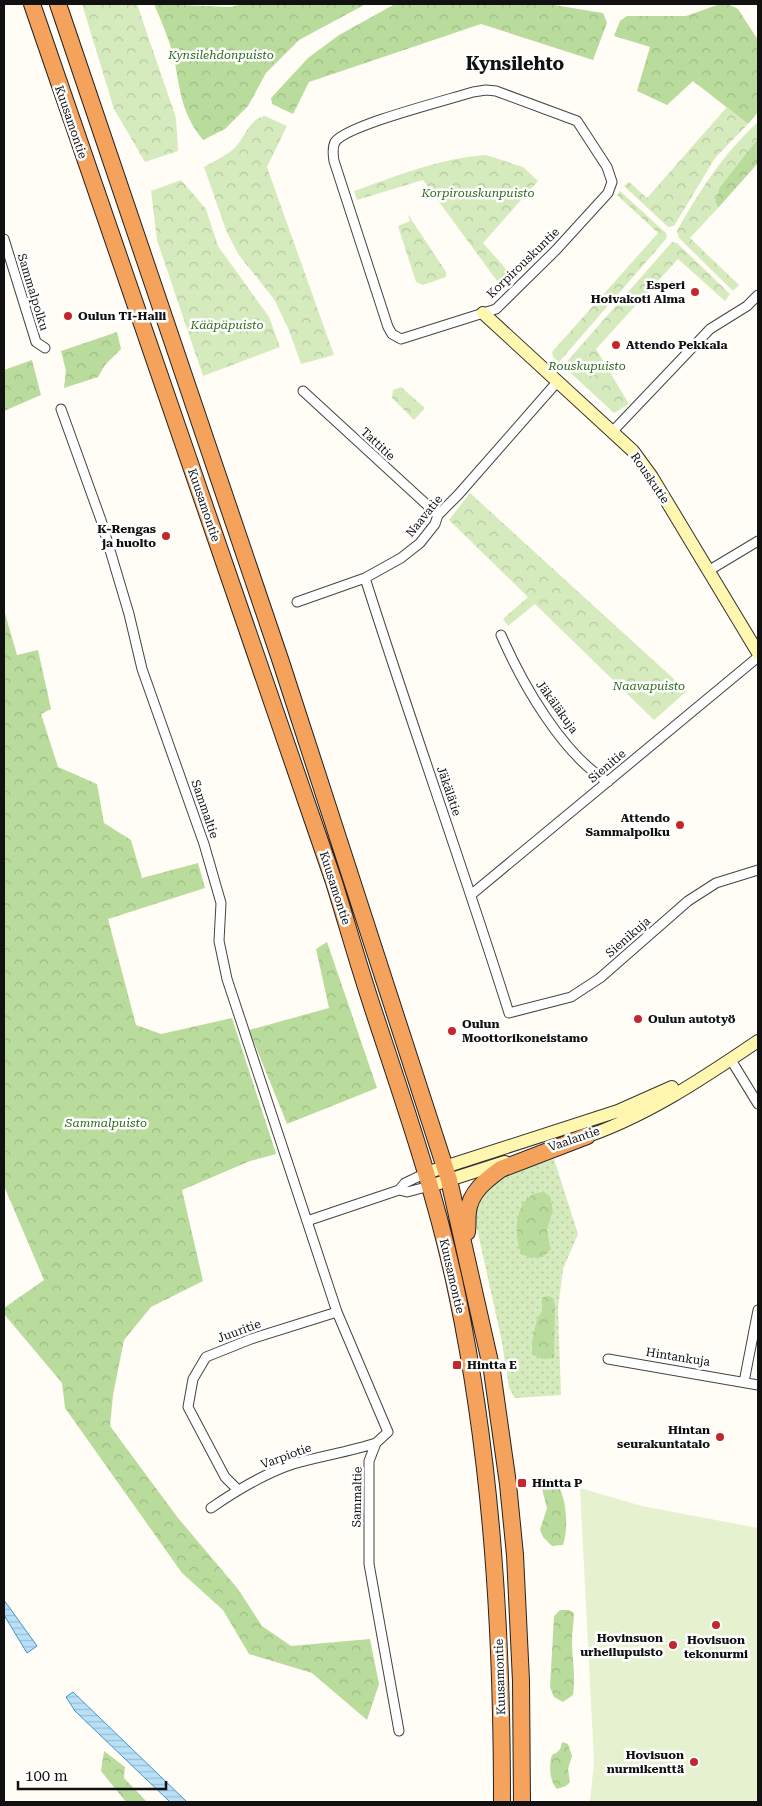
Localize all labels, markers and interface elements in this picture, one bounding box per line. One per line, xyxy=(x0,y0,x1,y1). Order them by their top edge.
park label: Kynsilehdonpuisto xyxy=(167,48,274,62)
district label: Kynsilehto xyxy=(466,53,565,74)
street label: Kuusamontie xyxy=(52,84,90,161)
park label: Korpirouskunpuisto xyxy=(421,186,534,200)
street label: Korpirouskuntie xyxy=(484,225,562,301)
street label: Sammalpolku xyxy=(15,252,52,333)
place label: Esperi Hoivakoti Alma xyxy=(591,278,685,306)
marker: Esperi Hoivakoti Alma xyxy=(689,286,701,298)
place label: Oulun TI-Halli xyxy=(78,309,166,323)
marker: Oulun TI-Halli xyxy=(62,310,74,322)
park label: Kääpäpuisto xyxy=(190,318,263,332)
place label: Attendo Pekkala xyxy=(626,338,727,352)
marker: Attendo Pekkala xyxy=(610,339,622,351)
park label: Rouskupuisto xyxy=(547,359,626,373)
street label: Tattitie xyxy=(358,425,398,464)
street label: Rouskutie xyxy=(628,450,672,507)
street label: Kuusamontie xyxy=(185,467,223,544)
street label: Naavatie xyxy=(403,492,445,540)
place label: K-Rengas ja huolto xyxy=(97,522,156,550)
marker: K-Rengas ja huolto xyxy=(160,530,172,542)
street label: Jäkäläkuja xyxy=(533,678,581,737)
park label: Naavapuisto xyxy=(612,679,685,693)
street label: Sienitie xyxy=(586,746,629,786)
street label: Jäkälätie xyxy=(434,764,464,818)
street label: Sammaltie xyxy=(188,778,222,841)
place label: Attendo Sammalpolku xyxy=(585,811,670,839)
marker: Attendo Sammalpolku xyxy=(674,819,686,831)
street label: Kuusamontie xyxy=(317,849,354,927)
street label: Sienikuja xyxy=(603,914,654,960)
place label: Oulun autotyö xyxy=(648,1012,736,1026)
marker: Oulun autotyö xyxy=(632,1013,644,1025)
place label: Oulun Moottorikoneistamo xyxy=(462,1017,588,1045)
marker: Oulun Moottorikoneistamo xyxy=(446,1025,458,1037)
park label: Sammalpuisto xyxy=(64,1116,147,1130)
street label: Vaalantie xyxy=(547,1124,602,1154)
street label: Kuusamontie xyxy=(437,1237,468,1315)
street label: Juuritie xyxy=(215,1317,263,1345)
street label: Hintankuja xyxy=(645,1345,712,1369)
place label: Hintta E xyxy=(467,1358,517,1372)
marker: Hintta E xyxy=(451,1359,463,1371)
place label: Hintan seurakuntatalo xyxy=(617,1423,710,1451)
marker: Hintan seurakuntatalo xyxy=(714,1431,726,1443)
street label: Varpiotie xyxy=(259,1440,314,1472)
street label: Sammaltie xyxy=(349,1466,365,1528)
place label: Hintta P xyxy=(532,1476,583,1490)
marker: Hintta P xyxy=(516,1477,528,1489)
marker: Hovisuon tekonurmi xyxy=(710,1619,722,1631)
place label: Hovinsuon urheilupuisto xyxy=(580,1631,663,1659)
place label: Hovisuon tekonurmi xyxy=(684,1633,748,1661)
street label: Kuusamontie xyxy=(492,1638,508,1715)
marker: Hovinsuon urheilupuisto xyxy=(667,1639,679,1651)
place label: Hovisuon nurmikenttä xyxy=(607,1748,684,1776)
marker: Hovisuon nurmikenttä xyxy=(688,1756,700,1768)
scale bar xyxy=(18,1758,165,1790)
text: 100 m xyxy=(25,1767,68,1785)

